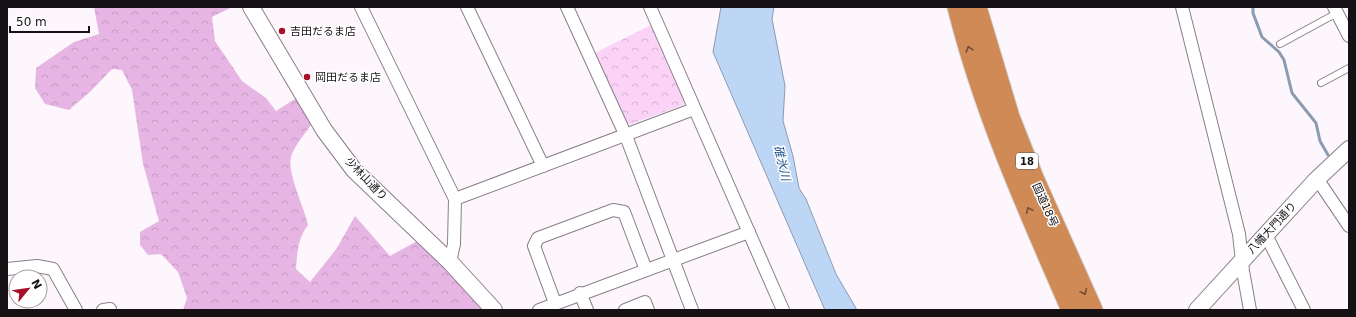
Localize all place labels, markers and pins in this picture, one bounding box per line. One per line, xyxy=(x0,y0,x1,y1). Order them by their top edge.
place label: 吉田だるま店 xyxy=(290,25,356,38)
marker: 吉田だるま店 xyxy=(277,26,287,36)
place label: 岡田だるま店 xyxy=(315,71,381,84)
marker: 岡田だるま店 xyxy=(302,72,312,82)

